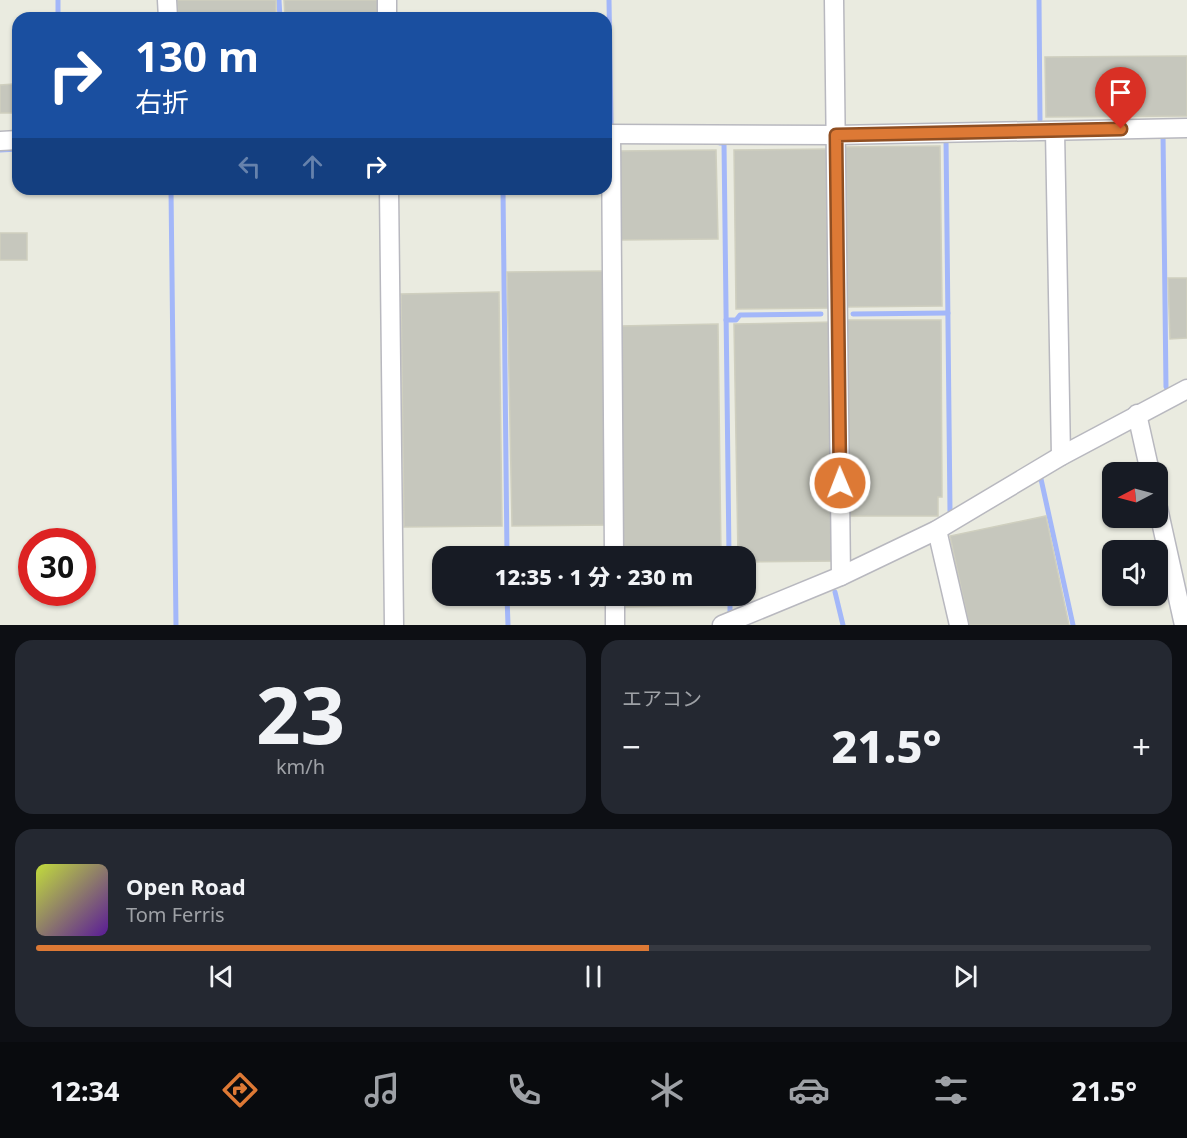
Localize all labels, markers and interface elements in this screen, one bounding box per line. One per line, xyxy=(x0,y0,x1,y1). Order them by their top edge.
text: 130 m xyxy=(135,27,259,84)
icon: right xyxy=(36,36,114,114)
pin xyxy=(1095,67,1146,129)
icon: arrive xyxy=(1104,76,1137,109)
text: 右折 xyxy=(135,83,189,120)
icon: left xyxy=(233,150,266,183)
icon: ahead xyxy=(296,150,329,183)
icon: right xyxy=(359,150,392,183)
position arrow xyxy=(808,451,872,515)
north arrow xyxy=(1102,462,1168,528)
map controls xyxy=(1102,462,1168,606)
speed limit sign: 30 xyxy=(18,528,96,606)
button: sound xyxy=(1102,540,1168,606)
text: 12:35 · 1 分 · 230 m xyxy=(495,561,693,591)
text: 23 xyxy=(256,661,345,767)
text: エアコン xyxy=(622,685,702,712)
text: 21.5° xyxy=(832,715,941,776)
text: − xyxy=(622,724,641,769)
text: + xyxy=(1132,724,1151,769)
text: km/h xyxy=(276,753,325,780)
text: Open Road xyxy=(126,871,246,901)
text: Tom Ferris xyxy=(126,901,225,928)
icon: previous xyxy=(205,960,238,993)
icon: pause xyxy=(577,960,610,993)
icon: next xyxy=(949,960,982,993)
icon: directions xyxy=(219,1069,261,1111)
icon: music xyxy=(361,1069,403,1111)
icon: phone xyxy=(503,1069,545,1111)
icon: climate xyxy=(646,1069,688,1111)
icon: car xyxy=(788,1069,830,1111)
icon: filters xyxy=(930,1069,972,1111)
text: 12:34 xyxy=(50,1072,119,1109)
text: 21.5° xyxy=(1072,1072,1137,1109)

